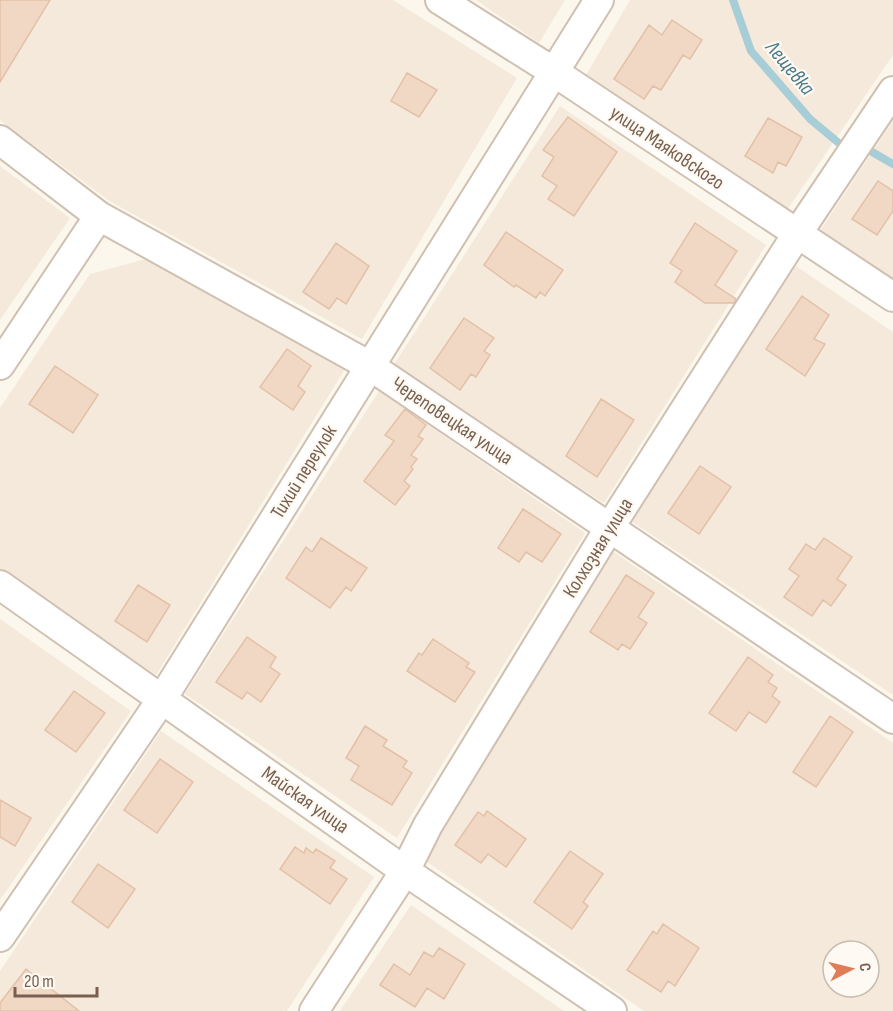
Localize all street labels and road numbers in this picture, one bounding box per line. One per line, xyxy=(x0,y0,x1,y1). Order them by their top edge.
street label: улица Маяковского xyxy=(605,101,729,195)
street label: Череповецкая улица xyxy=(387,372,517,470)
street label: Тихий переулок xyxy=(266,420,342,523)
street label: Колхозная улица xyxy=(558,494,638,602)
street label: Майская улица xyxy=(257,761,353,839)

